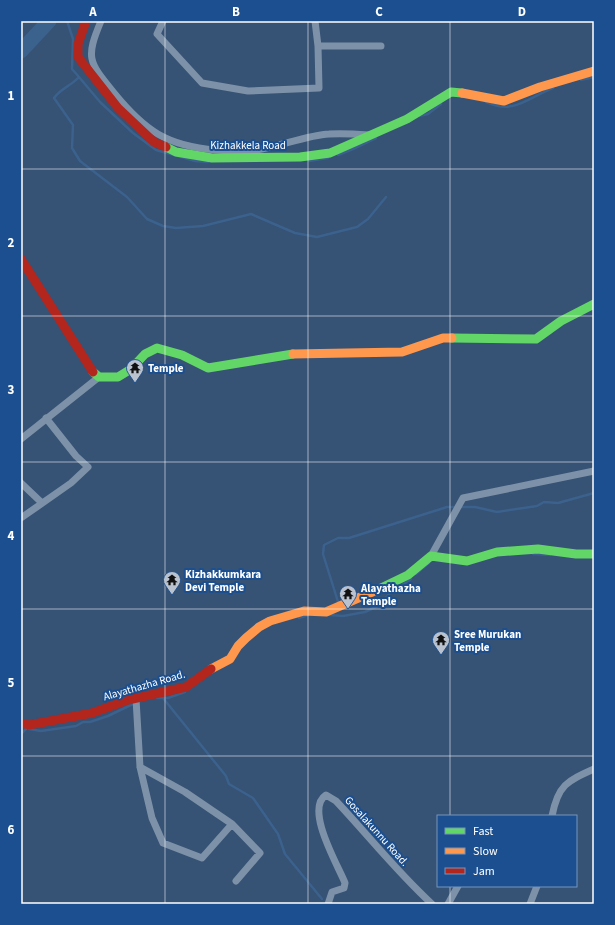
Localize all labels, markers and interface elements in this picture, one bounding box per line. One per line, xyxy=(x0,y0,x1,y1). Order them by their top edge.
text: A xyxy=(88,3,97,21)
text: B xyxy=(232,3,240,21)
text: C xyxy=(375,3,383,21)
text: D xyxy=(518,3,526,21)
text: 1 xyxy=(8,87,15,105)
street label: Kizhakkela Road xyxy=(210,138,286,153)
text: 2 xyxy=(8,234,15,252)
temple icon: Temple xyxy=(125,358,145,383)
place label: Temple xyxy=(148,361,184,376)
text: 3 xyxy=(8,381,15,399)
text: 4 xyxy=(8,527,15,545)
place label: Kizhakkumkara Devi Temple xyxy=(185,567,261,595)
temple icon: Kizhakkumkara Devi Temple xyxy=(162,570,182,595)
place label: Alayathazha Temple xyxy=(360,581,421,609)
temple icon: Alayathazha Temple xyxy=(338,584,358,609)
place label: Sree Murukan Temple xyxy=(454,627,521,655)
temple icon: Sree Murukan Temple xyxy=(431,630,451,655)
street label: Alayathazha Road. xyxy=(101,667,187,704)
text: 5 xyxy=(8,674,15,692)
street label: Gosalakunnu Road. xyxy=(341,793,412,870)
legend xyxy=(437,815,577,887)
text: 6 xyxy=(8,821,15,839)
text: Fast xyxy=(473,823,493,840)
text: Slow xyxy=(473,843,498,860)
text: Jam xyxy=(473,863,495,880)

